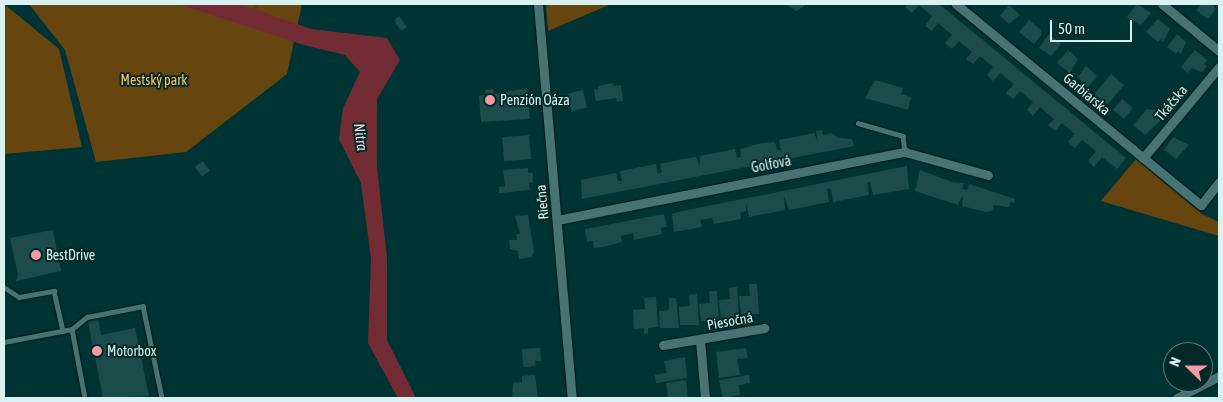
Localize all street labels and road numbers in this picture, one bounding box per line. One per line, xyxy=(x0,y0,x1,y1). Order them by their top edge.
street label: Garbiarska xyxy=(1060,70,1114,118)
street label: Tkáčska xyxy=(1151,82,1191,124)
street label: Golfová xyxy=(750,152,792,176)
street label: Riečna xyxy=(532,184,552,220)
street label: Piesočná xyxy=(706,309,754,333)

